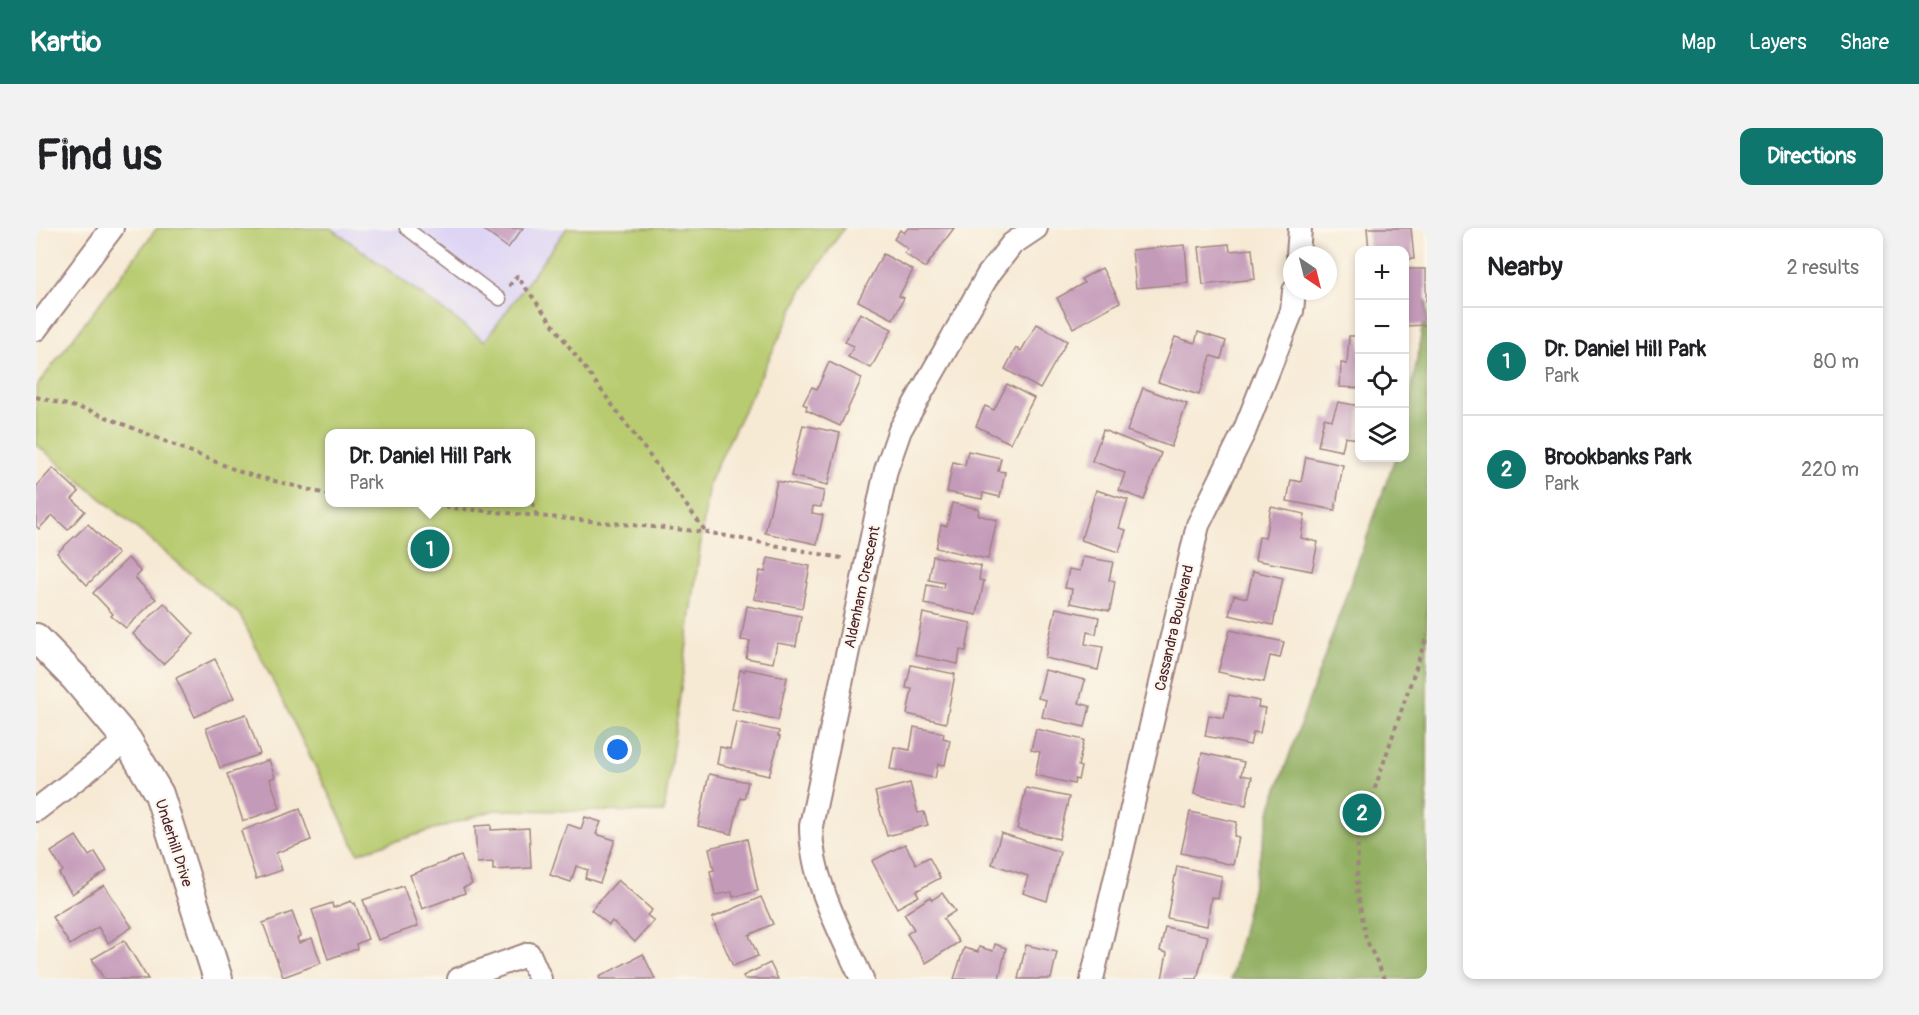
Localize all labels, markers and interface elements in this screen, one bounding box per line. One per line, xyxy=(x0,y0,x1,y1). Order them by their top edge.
text: Kartio xyxy=(30,25,101,60)
text: Map xyxy=(1681,29,1716,56)
text: Layers xyxy=(1749,29,1807,56)
text: Share xyxy=(1840,29,1889,56)
button: Directions xyxy=(1740,128,1883,185)
text: Find us xyxy=(36,130,162,182)
north arrow xyxy=(1283,246,1337,300)
map controls xyxy=(1355,246,1409,462)
button: + xyxy=(1355,246,1409,300)
text: Nearby xyxy=(1487,251,1563,283)
text: 2 results xyxy=(1787,255,1859,280)
button: − xyxy=(1355,300,1409,354)
text: Dr. Daniel Hill Park xyxy=(1544,335,1706,363)
text: 1 xyxy=(1503,349,1510,374)
text: 80 m xyxy=(1813,349,1859,374)
button: locate xyxy=(1355,354,1409,408)
text: Park xyxy=(1544,363,1579,388)
button: layers xyxy=(1355,408,1409,462)
popup xyxy=(325,429,535,507)
text: Dr. Daniel Hill Park xyxy=(349,442,511,470)
text: Brookbanks Park xyxy=(1544,443,1692,471)
text: 2 xyxy=(1501,457,1512,482)
text: 220 m xyxy=(1801,457,1859,482)
text: Park xyxy=(349,470,384,495)
text: Park xyxy=(1544,471,1579,496)
street label: Aldenham Crescent xyxy=(840,523,885,650)
pin: 1 xyxy=(410,526,450,572)
street label: Cassandra Boulevard xyxy=(1151,563,1198,693)
your location xyxy=(603,735,632,764)
pin: 2 xyxy=(1342,790,1382,836)
street label: Underhill Drive xyxy=(150,797,197,890)

